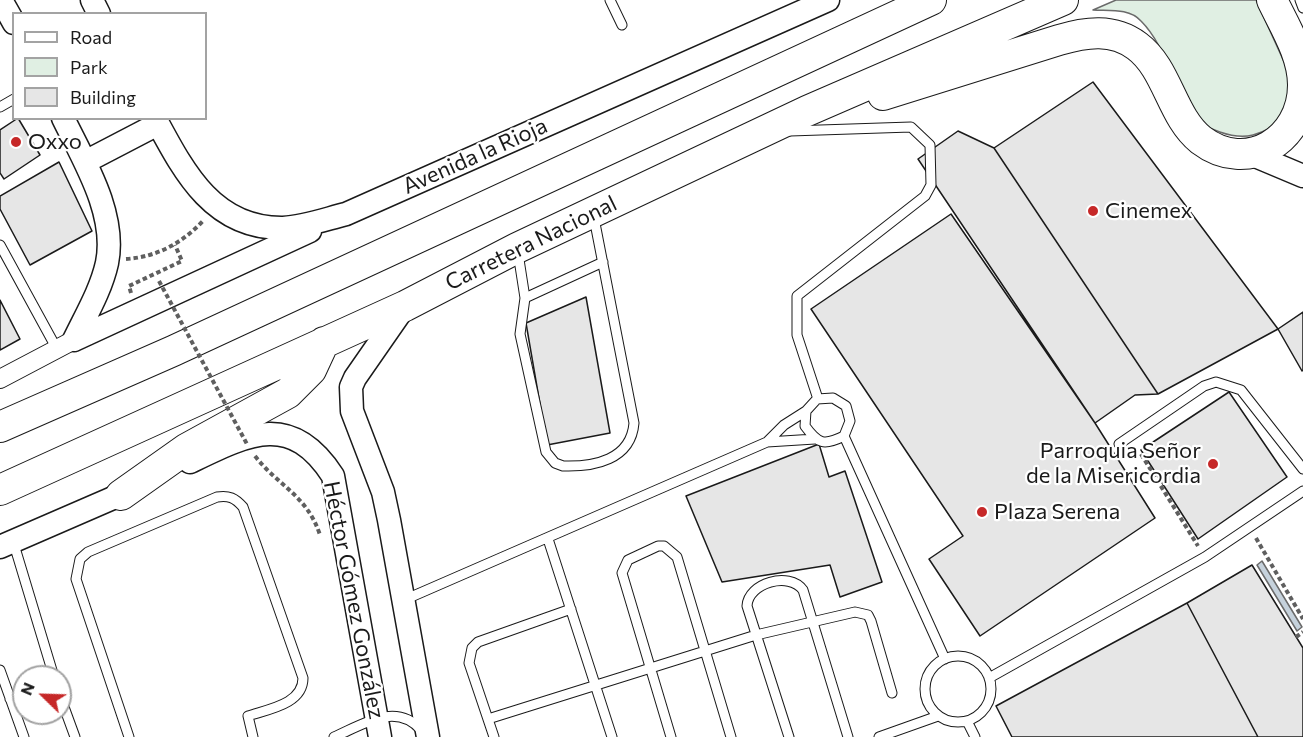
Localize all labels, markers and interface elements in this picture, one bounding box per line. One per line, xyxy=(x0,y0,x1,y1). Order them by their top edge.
legend xyxy=(12,12,207,120)
text: Road xyxy=(70,26,112,48)
text: Park xyxy=(70,56,108,78)
text: Building xyxy=(70,86,136,108)
street label: Avenida la Rioja xyxy=(399,112,551,200)
place label: Oxxo xyxy=(28,129,82,155)
marker: Oxxo xyxy=(9,135,23,149)
street label: Carretera Nacional xyxy=(441,190,621,296)
place label: Cinemex xyxy=(1105,198,1192,224)
marker: Cinemex xyxy=(1086,204,1100,218)
place label: Parroquia Señor de la Misericordia xyxy=(1026,438,1201,490)
marker: Parroquia Señor de la Misericordia xyxy=(1206,457,1220,471)
street label: Héctor Gómez González xyxy=(318,479,390,721)
place label: Plaza Serena xyxy=(994,499,1120,525)
marker: Plaza Serena xyxy=(975,505,989,519)
north arrow xyxy=(12,665,72,725)
text: N xyxy=(16,679,38,698)

